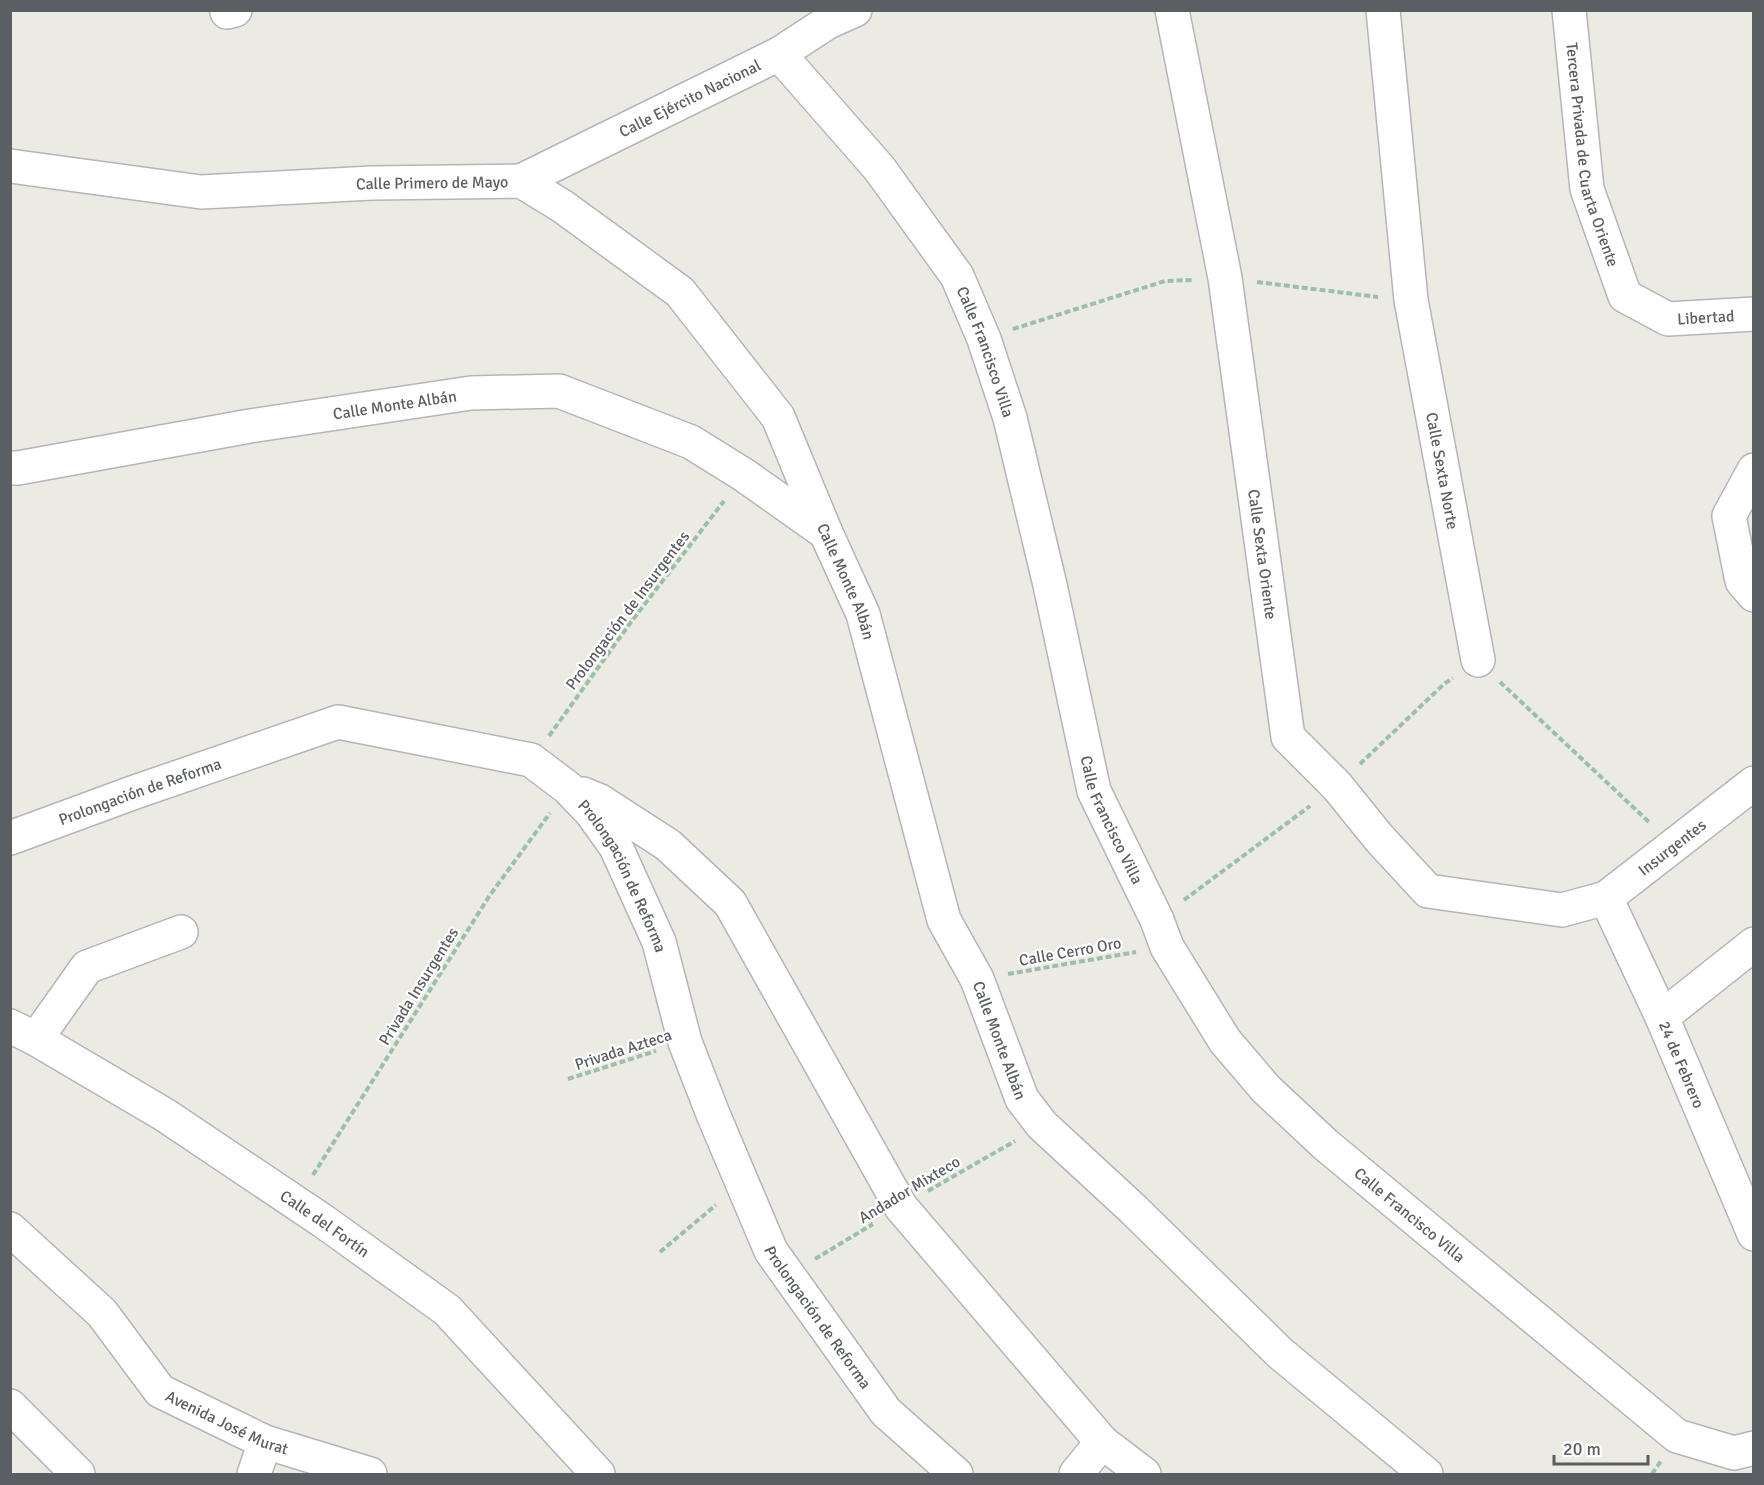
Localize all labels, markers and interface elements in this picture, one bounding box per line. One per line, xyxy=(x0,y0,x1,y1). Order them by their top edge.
street label: Tercera Privada de Cuarta Oriente xyxy=(1561,41,1623,270)
street label: Calle Ejército Nacional xyxy=(616,55,765,142)
street label: Calle Primero de Mayo xyxy=(355,172,508,195)
street label: Calle Francisco Villa xyxy=(952,283,1018,420)
street label: Libertad xyxy=(1677,306,1735,329)
street label: Calle Monte Albán xyxy=(332,386,458,425)
street label: Calle Sexta Norte xyxy=(1421,411,1462,531)
street label: Calle Sexta Oriente xyxy=(1243,488,1281,621)
street label: Calle Monte Albán xyxy=(812,520,878,642)
street label: Prolongación de Insurgentes xyxy=(561,527,694,694)
street label: Prolongación de Reforma xyxy=(56,754,224,830)
street label: Calle Francisco Villa xyxy=(1076,754,1147,888)
street label: Prolongación de Reforma xyxy=(573,796,670,955)
street label: Insurgentes xyxy=(1634,815,1710,880)
street label: Privada Insurgentes xyxy=(375,924,463,1049)
street label: Calle Cerro Oro xyxy=(1017,933,1123,971)
street label: Calle Monte Albán xyxy=(968,979,1030,1103)
street label: 24 de Febrero xyxy=(1654,1018,1708,1111)
street label: Privada Azteca xyxy=(572,1025,674,1075)
street label: Andador Mixteco xyxy=(855,1152,964,1228)
street label: Calle Francisco Villa xyxy=(1350,1164,1469,1267)
street label: Calle del Fortín xyxy=(276,1186,373,1262)
street label: Prolongación de Reforma xyxy=(759,1243,875,1393)
street label: Avenida José Murat xyxy=(162,1386,291,1460)
scale bar xyxy=(1554,1428,1648,1466)
text: 20 m xyxy=(1563,1438,1601,1460)

